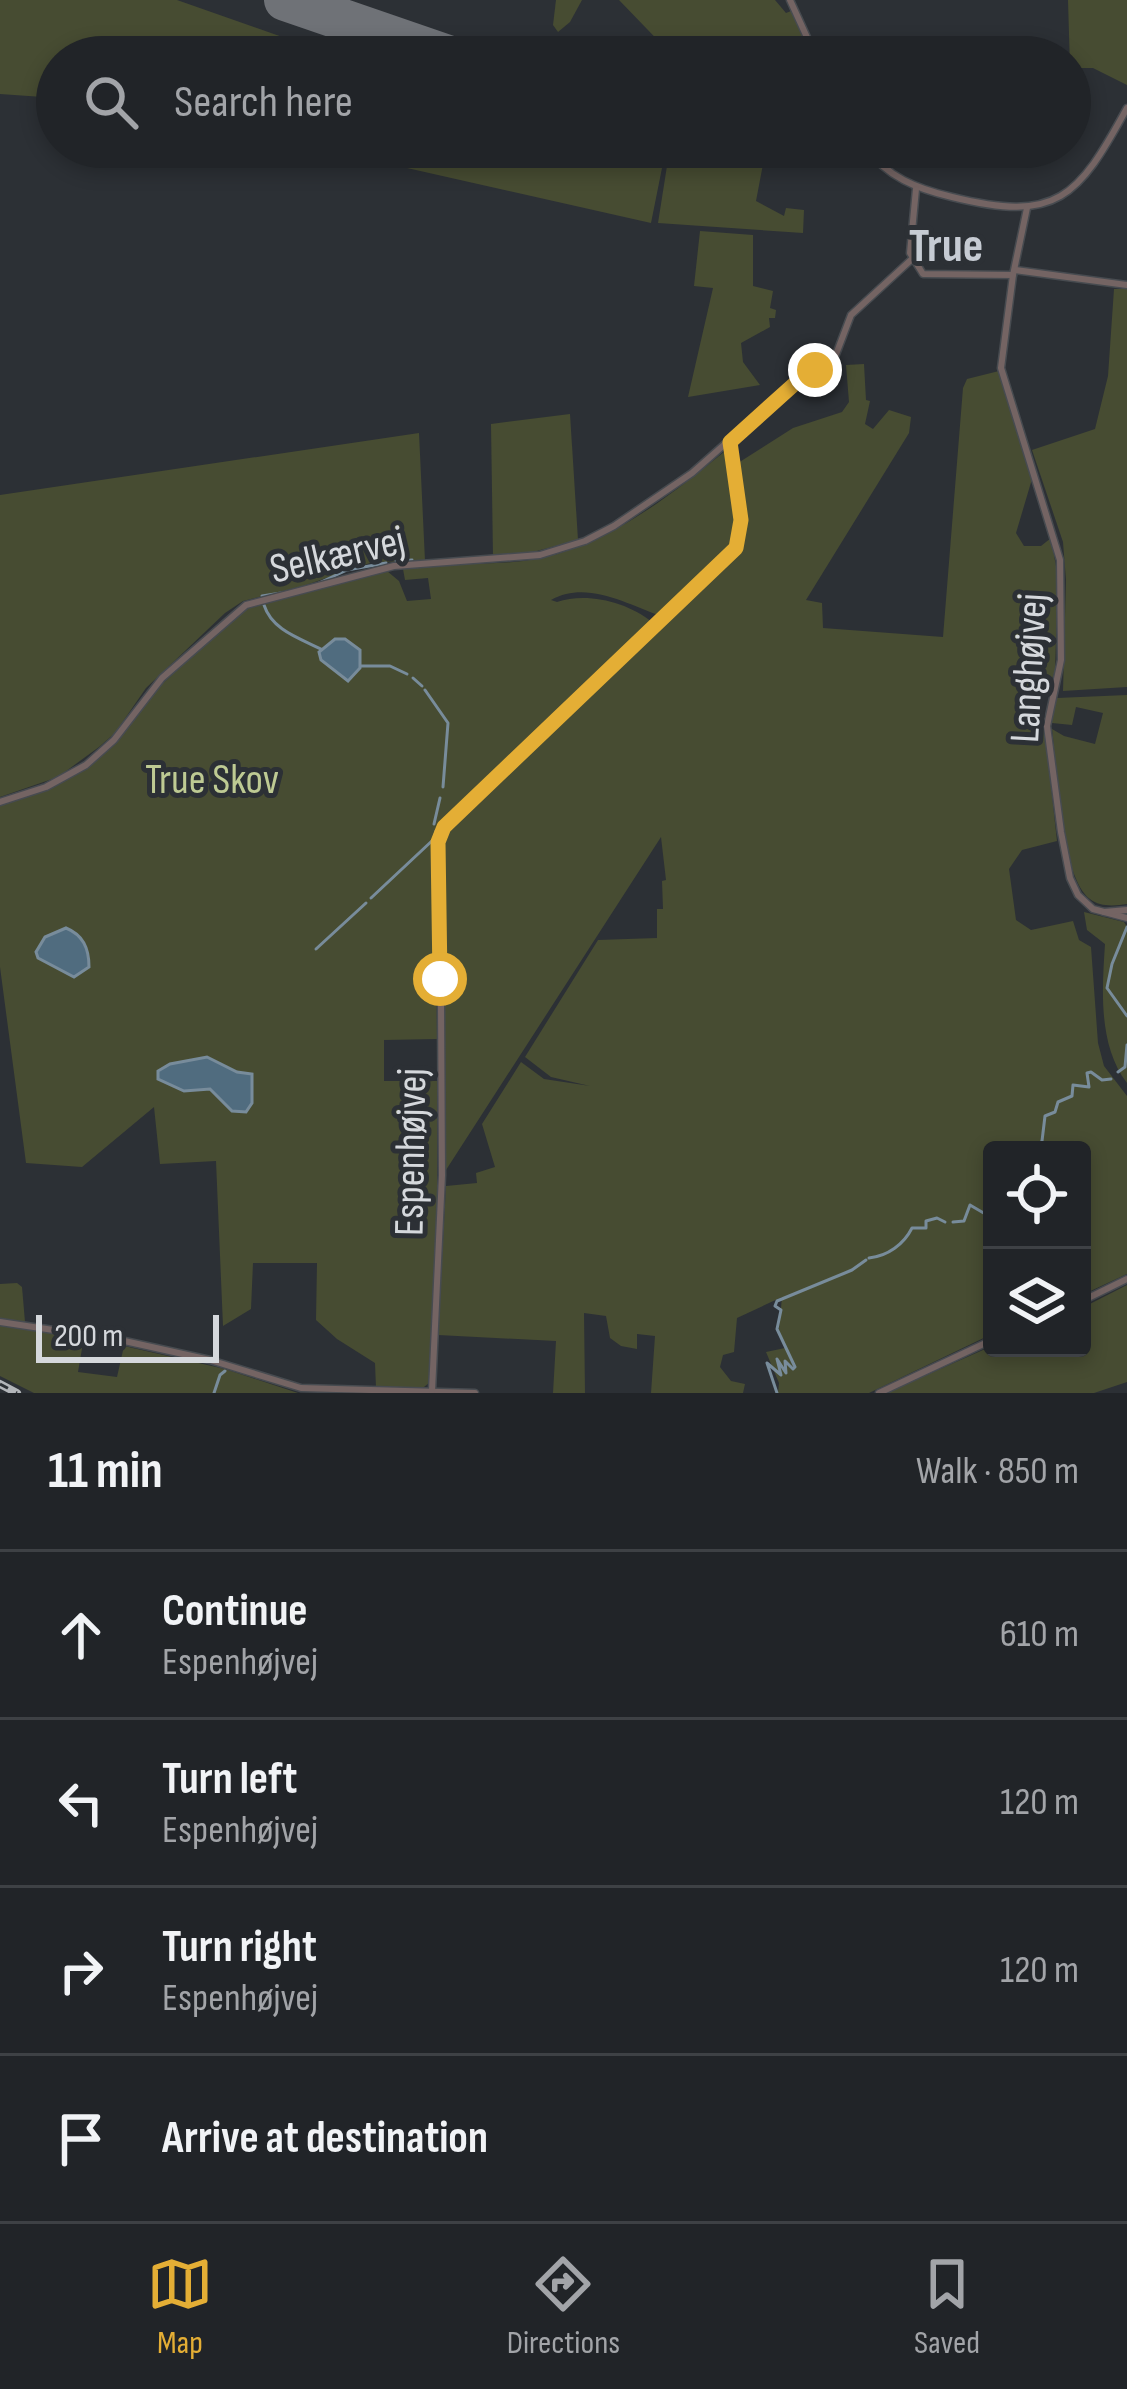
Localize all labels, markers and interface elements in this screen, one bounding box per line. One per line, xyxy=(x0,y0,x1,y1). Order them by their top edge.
search box xyxy=(36,36,1091,168)
icon: search xyxy=(78,69,144,135)
text: Search here xyxy=(174,75,353,130)
district label: True xyxy=(909,218,983,275)
route end xyxy=(788,343,842,397)
street label: Selkærvej xyxy=(265,515,410,596)
street label: Langhøjvej xyxy=(1000,592,1059,744)
park label: True Skov xyxy=(145,755,279,806)
route start xyxy=(413,952,467,1006)
street label: Espenhøjvej xyxy=(385,1068,438,1236)
map controls xyxy=(983,1141,1091,1357)
button: locate xyxy=(983,1141,1091,1249)
button: layers xyxy=(983,1249,1091,1357)
scale bar xyxy=(36,1309,219,1362)
text: 200 m xyxy=(54,1316,123,1356)
text: 11 min xyxy=(48,1441,163,1502)
text: Walk · 850 m xyxy=(916,1448,1079,1495)
text: Continue xyxy=(162,1584,308,1639)
icon: ahead xyxy=(48,1602,114,1668)
text: 610 m xyxy=(1000,1611,1079,1658)
text: Espenhøjvej xyxy=(162,1639,318,1686)
text: Turn left xyxy=(162,1752,297,1807)
icon: left xyxy=(48,1770,114,1836)
text: 120 m xyxy=(1000,1779,1079,1826)
text: Espenhøjvej xyxy=(162,1807,318,1854)
text: Turn right xyxy=(162,1920,317,1975)
icon: right xyxy=(48,1938,114,2004)
text: 120 m xyxy=(1000,1947,1079,1994)
text: Espenhøjvej xyxy=(162,1975,318,2022)
icon: arrive xyxy=(48,2106,114,2172)
text: Arrive at destination xyxy=(162,2111,488,2166)
tab: Map xyxy=(147,2251,213,2363)
tab: Directions xyxy=(507,2251,620,2363)
tab: Saved xyxy=(914,2251,980,2363)

